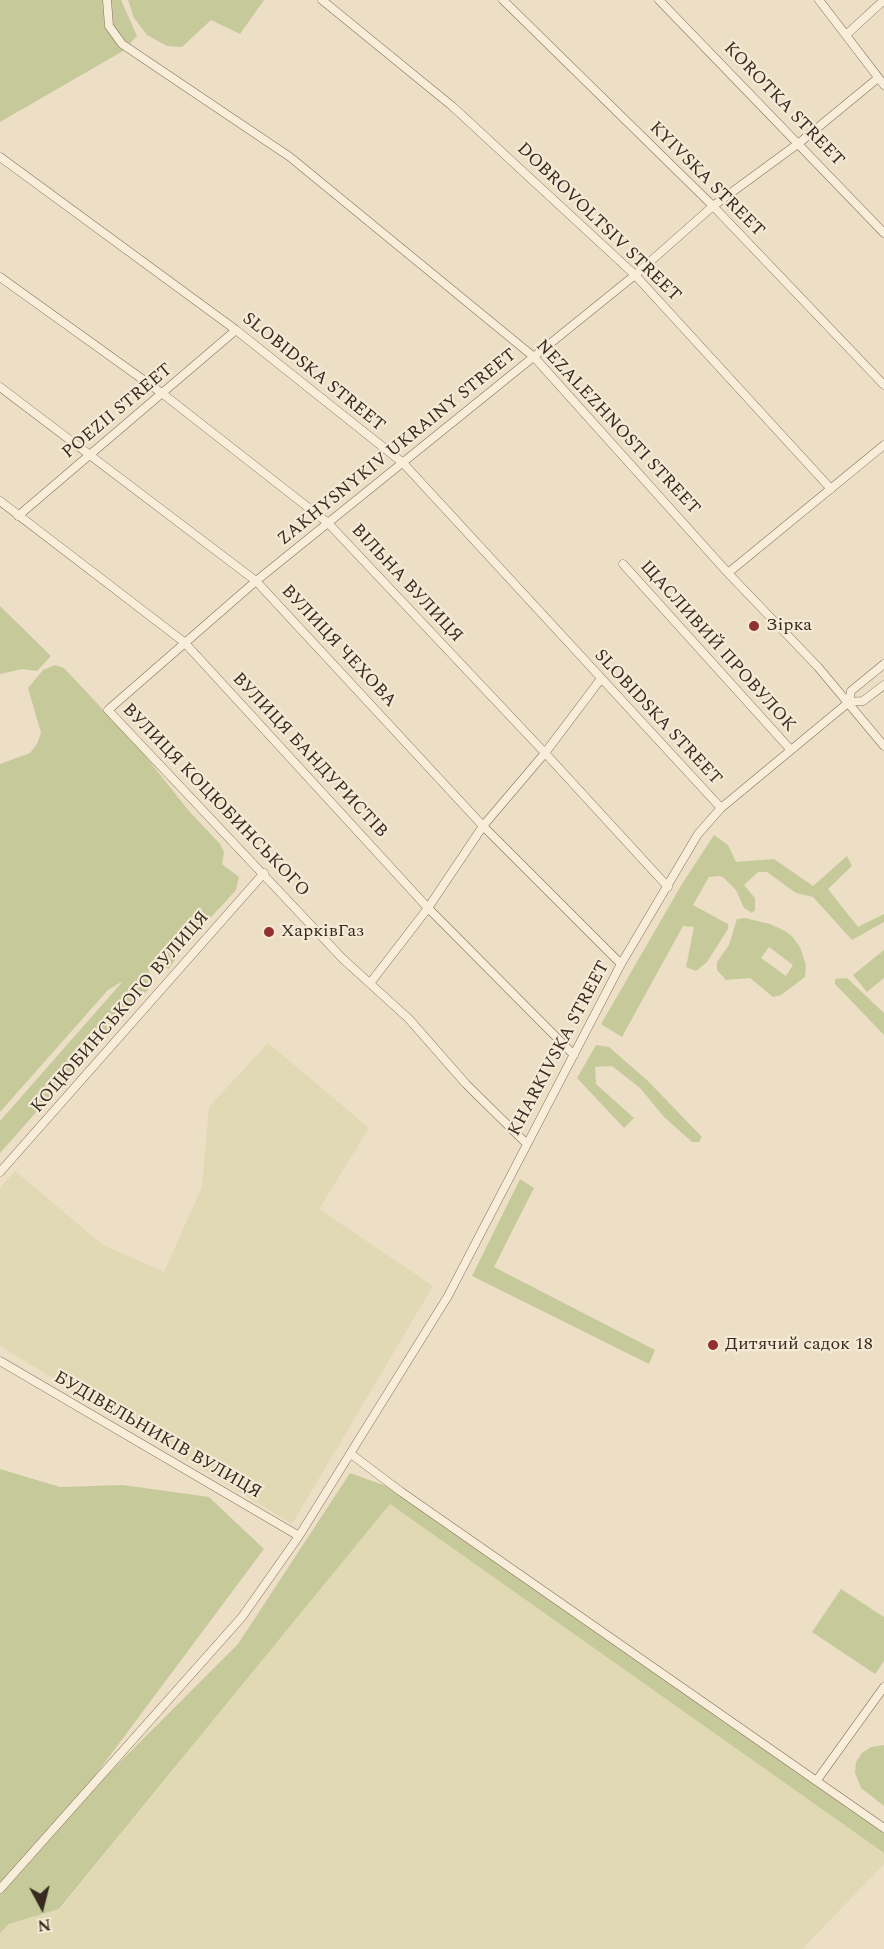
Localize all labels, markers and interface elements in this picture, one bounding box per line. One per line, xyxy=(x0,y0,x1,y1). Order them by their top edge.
street label: KOROTKA STREET xyxy=(718,38,848,172)
street label: KYIVSKA STREET xyxy=(644,118,768,242)
street label: DOBROVOLTSIV STREET xyxy=(511,139,685,307)
street label: SLOBIDSKA STREET xyxy=(237,309,389,437)
street label: NEZALEZHNOSTI STREET xyxy=(530,336,704,520)
street label: ZAKHYSNYKIV UKRAINY STREET xyxy=(274,345,522,551)
street label: POEZII STREET xyxy=(59,360,177,464)
street label: ВІЛЬНА ВУЛИЦЯ xyxy=(346,520,466,648)
street label: ЩАСЛИВИЙ ПРОВУЛОК xyxy=(634,557,800,737)
street label: ВУЛИЦЯ ЧЕХОВА xyxy=(276,581,400,713)
place label: Зірка xyxy=(766,615,812,637)
marker: Зірка xyxy=(747,619,761,633)
street label: SLOBIDSKA STREET xyxy=(589,646,725,790)
street label: ВУЛИЦЯ БАНДУРИСТІВ xyxy=(227,669,391,843)
street label: ВУЛИЦЯ КОЦЮБИНСЬКОГО xyxy=(117,700,313,902)
street label: КОЦЮБИНСЬКОГО ВУЛИЦЯ xyxy=(27,908,215,1118)
place label: ХарківГаз xyxy=(281,921,364,943)
marker: ХарківГаз xyxy=(262,925,276,939)
street label: KHARKIVSKA STREET xyxy=(505,958,615,1140)
place label: Дитячий садок 18 xyxy=(725,1334,873,1356)
marker: Дитячий садок 18 xyxy=(706,1338,720,1352)
street label: БУДІВЕЛЬНИКІВ ВУЛИЦЯ xyxy=(49,1368,265,1504)
north arrow xyxy=(12,1877,72,1937)
text: N xyxy=(36,1912,52,1938)

